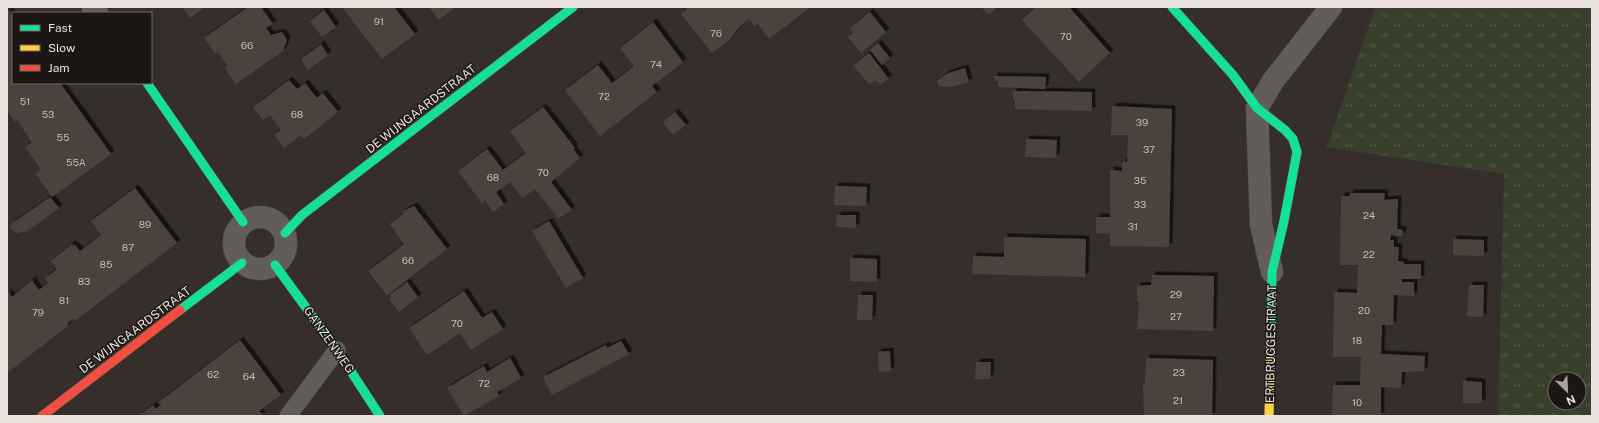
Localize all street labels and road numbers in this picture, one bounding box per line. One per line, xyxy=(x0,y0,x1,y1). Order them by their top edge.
street label: DE WIJNGAARDSTRAAT xyxy=(363,62,479,156)
street label: DE WIJNGAARDSTRAAT xyxy=(77,284,193,376)
street label: ERTBRUGGESTRAAT xyxy=(1263,285,1279,403)
street label: GANZENWEG xyxy=(301,304,357,376)

